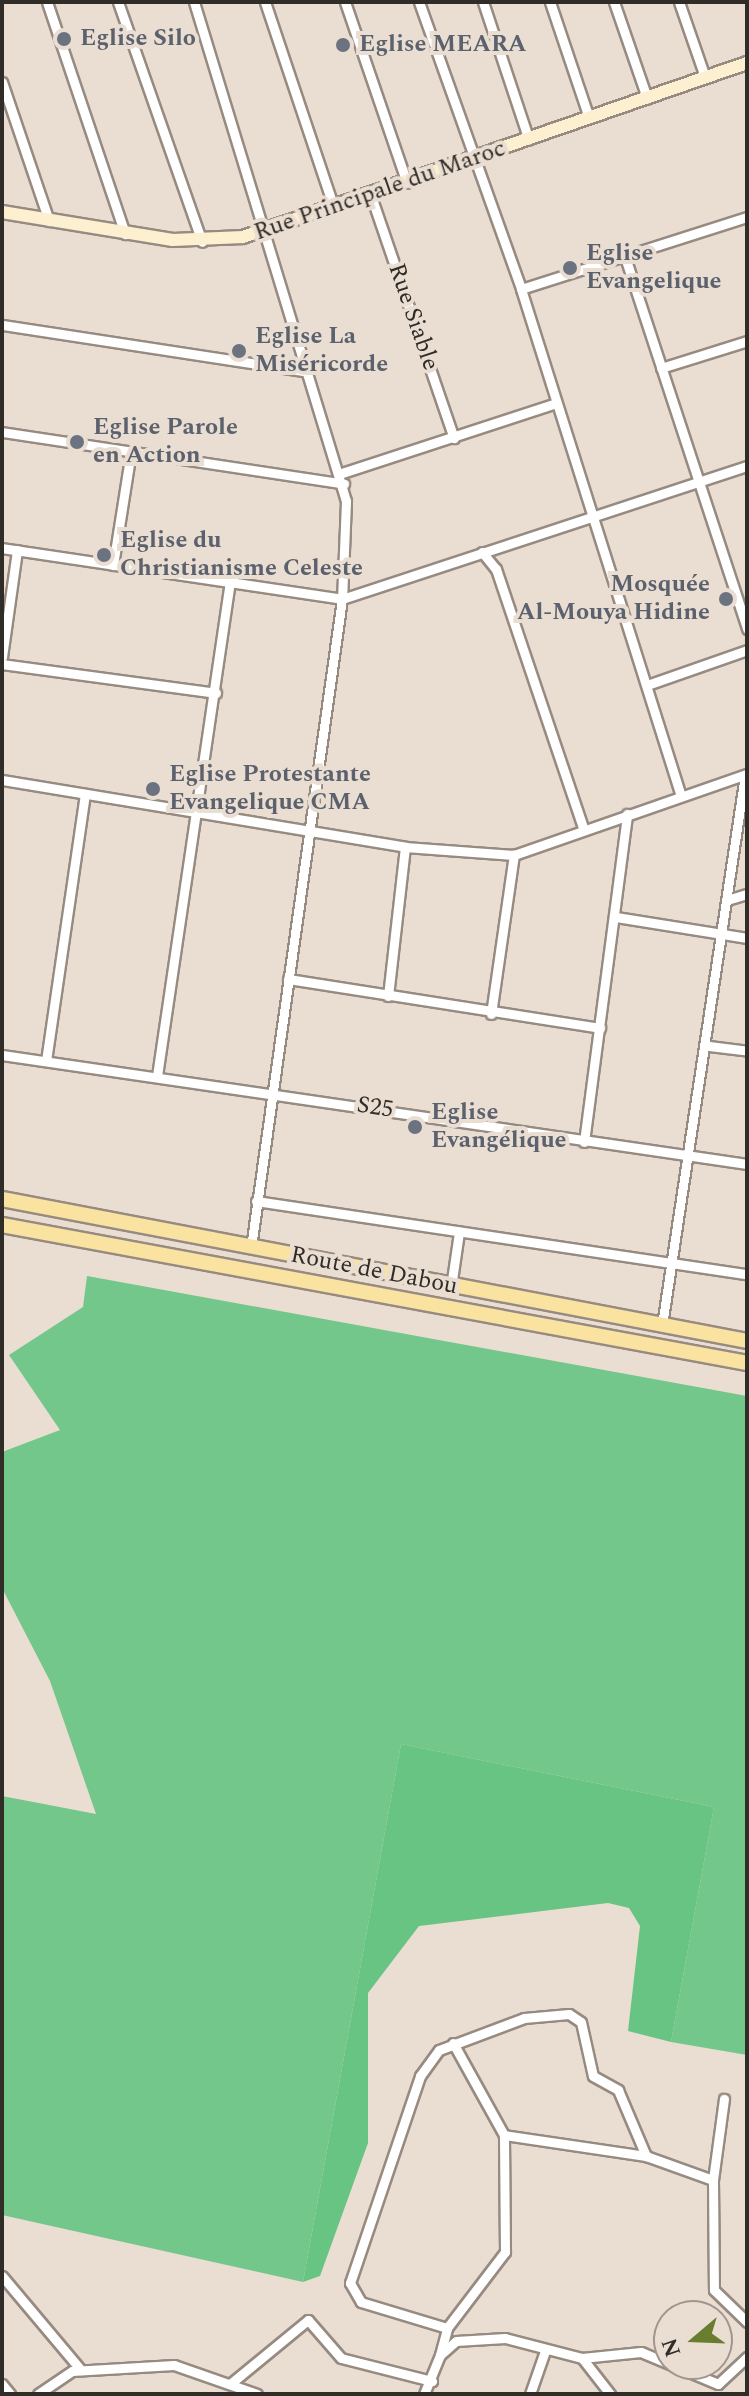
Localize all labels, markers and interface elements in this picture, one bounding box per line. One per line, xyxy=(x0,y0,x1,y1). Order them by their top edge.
place label: Eglise Silo xyxy=(80,25,196,53)
marker: Eglise Silo xyxy=(55,30,73,48)
place label: Eglise MEARA xyxy=(359,31,527,59)
marker: Eglise MEARA xyxy=(334,36,352,54)
street label: Rue Principale du Maroc xyxy=(251,134,509,248)
place label: Eglise Evangelique xyxy=(586,240,722,296)
marker: Eglise Evangelique xyxy=(561,259,579,277)
street label: Rue Siable xyxy=(381,260,445,374)
place label: Eglise La Miséricorde xyxy=(255,323,388,379)
marker: Eglise La Miséricorde xyxy=(230,342,248,360)
place label: Eglise Parole en Action xyxy=(93,414,238,470)
marker: Eglise Parole en Action xyxy=(68,433,86,451)
place label: Eglise du Christianisme Celeste xyxy=(120,527,363,583)
marker: Eglise du Christianisme Celeste xyxy=(95,546,113,564)
place label: Mosquée Al-Mouya Hidine xyxy=(517,571,710,627)
marker: Mosquée Al-Mouya Hidine xyxy=(717,590,735,608)
place label: Eglise Protestante Evangelique CMA xyxy=(169,761,371,817)
marker: Eglise Protestante Evangelique CMA xyxy=(144,780,162,798)
street label: S25 xyxy=(355,1091,395,1125)
place label: Eglise Evangélique xyxy=(431,1099,567,1155)
marker: Eglise Evangélique xyxy=(406,1118,424,1136)
street label: Route de Dabou xyxy=(288,1241,460,1301)
north arrow xyxy=(653,2300,733,2380)
text: N xyxy=(653,2333,690,2361)

